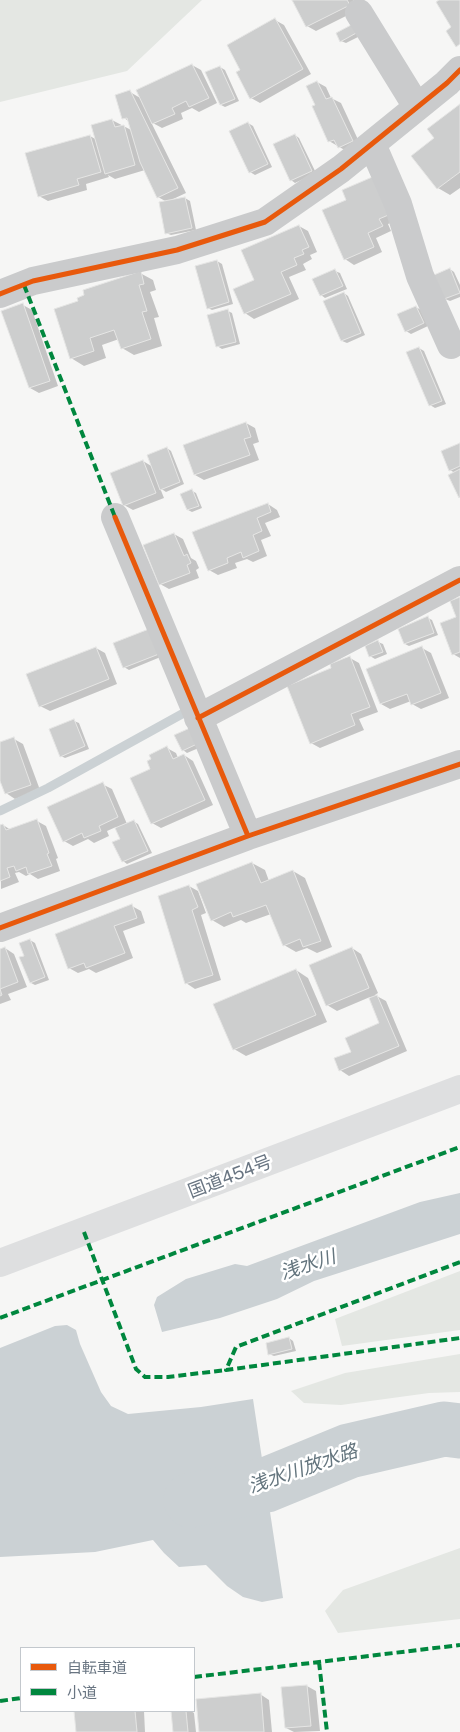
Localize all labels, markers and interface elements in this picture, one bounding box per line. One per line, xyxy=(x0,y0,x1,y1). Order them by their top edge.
street label: 国道454号 xyxy=(185,1151,275,1203)
water label: 浅水川 xyxy=(277,1245,339,1285)
water label: 浅水川放水路 xyxy=(245,1440,361,1498)
legend xyxy=(20,1647,195,1712)
text: 自転車道 xyxy=(67,1659,127,1676)
text: 小道 xyxy=(67,1684,97,1701)

